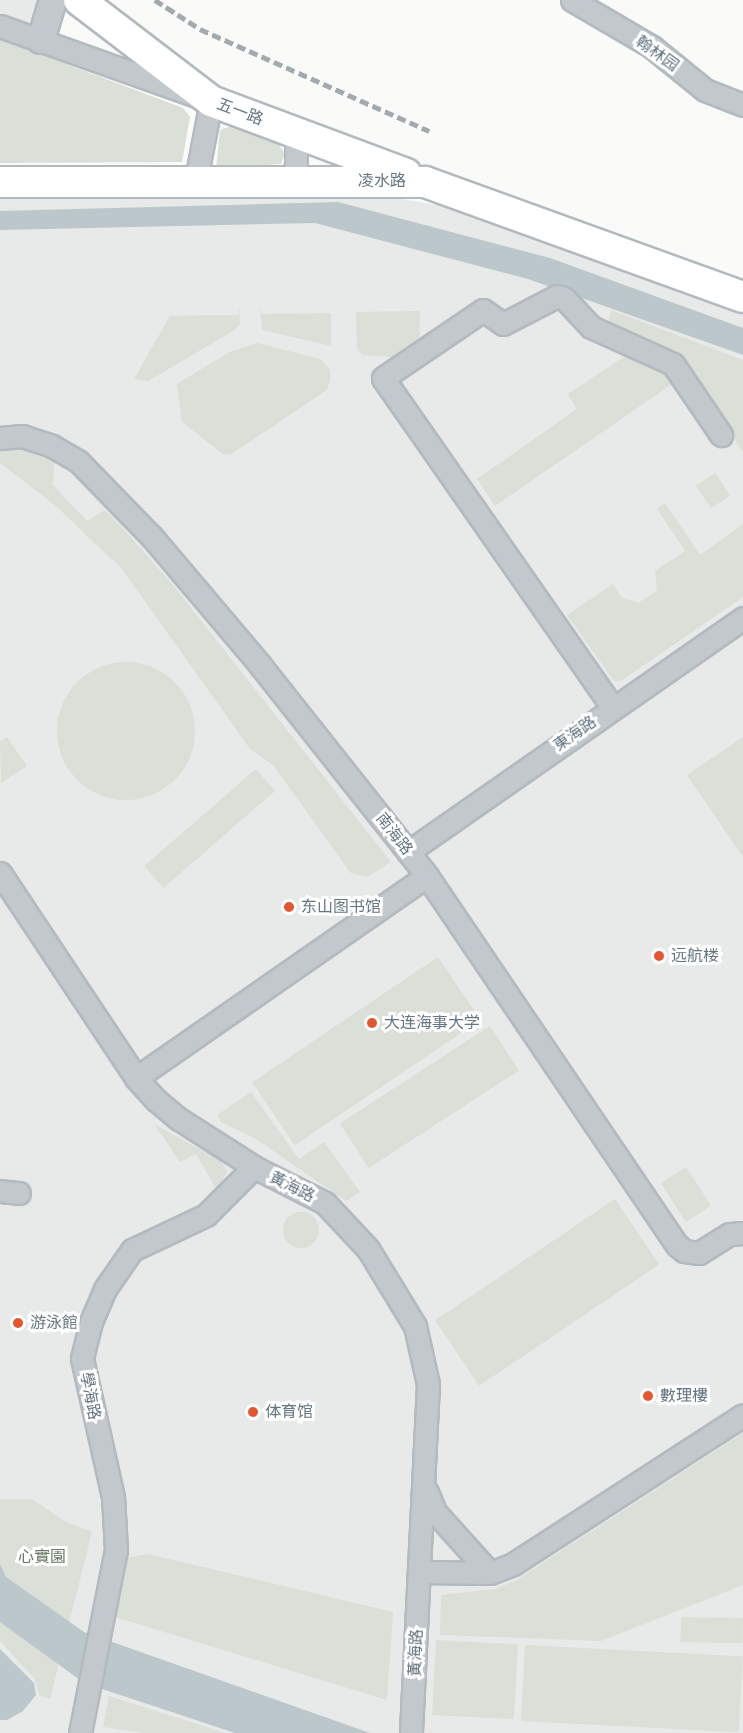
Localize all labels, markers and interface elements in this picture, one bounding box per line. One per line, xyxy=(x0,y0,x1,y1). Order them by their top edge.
street label: 翰林园 xyxy=(632,32,682,76)
street label: 五一路 xyxy=(214,94,266,130)
street label: 凌水路 xyxy=(358,171,406,191)
street label: 東海路 xyxy=(550,712,600,756)
street label: 南海路 xyxy=(372,809,416,859)
place label: 东山图书馆 xyxy=(301,897,381,917)
marker: 东山图书馆 xyxy=(282,900,296,914)
place label: 远航楼 xyxy=(671,946,719,966)
marker: 远航楼 xyxy=(652,949,666,963)
place label: 大连海事大学 xyxy=(384,1013,480,1033)
marker: 大连海事大学 xyxy=(365,1016,379,1030)
street label: 黃海路 xyxy=(266,1168,318,1206)
place label: 游泳館 xyxy=(30,1313,78,1333)
marker: 游泳館 xyxy=(11,1316,25,1330)
street label: 學海路 xyxy=(76,1371,104,1421)
place label: 數理樓 xyxy=(660,1386,708,1406)
marker: 數理樓 xyxy=(641,1389,655,1403)
place label: 体育馆 xyxy=(265,1402,313,1422)
marker: 体育馆 xyxy=(246,1405,260,1419)
park label: 心實園 xyxy=(18,1547,66,1567)
street label: 黃海路 xyxy=(405,1629,427,1677)

